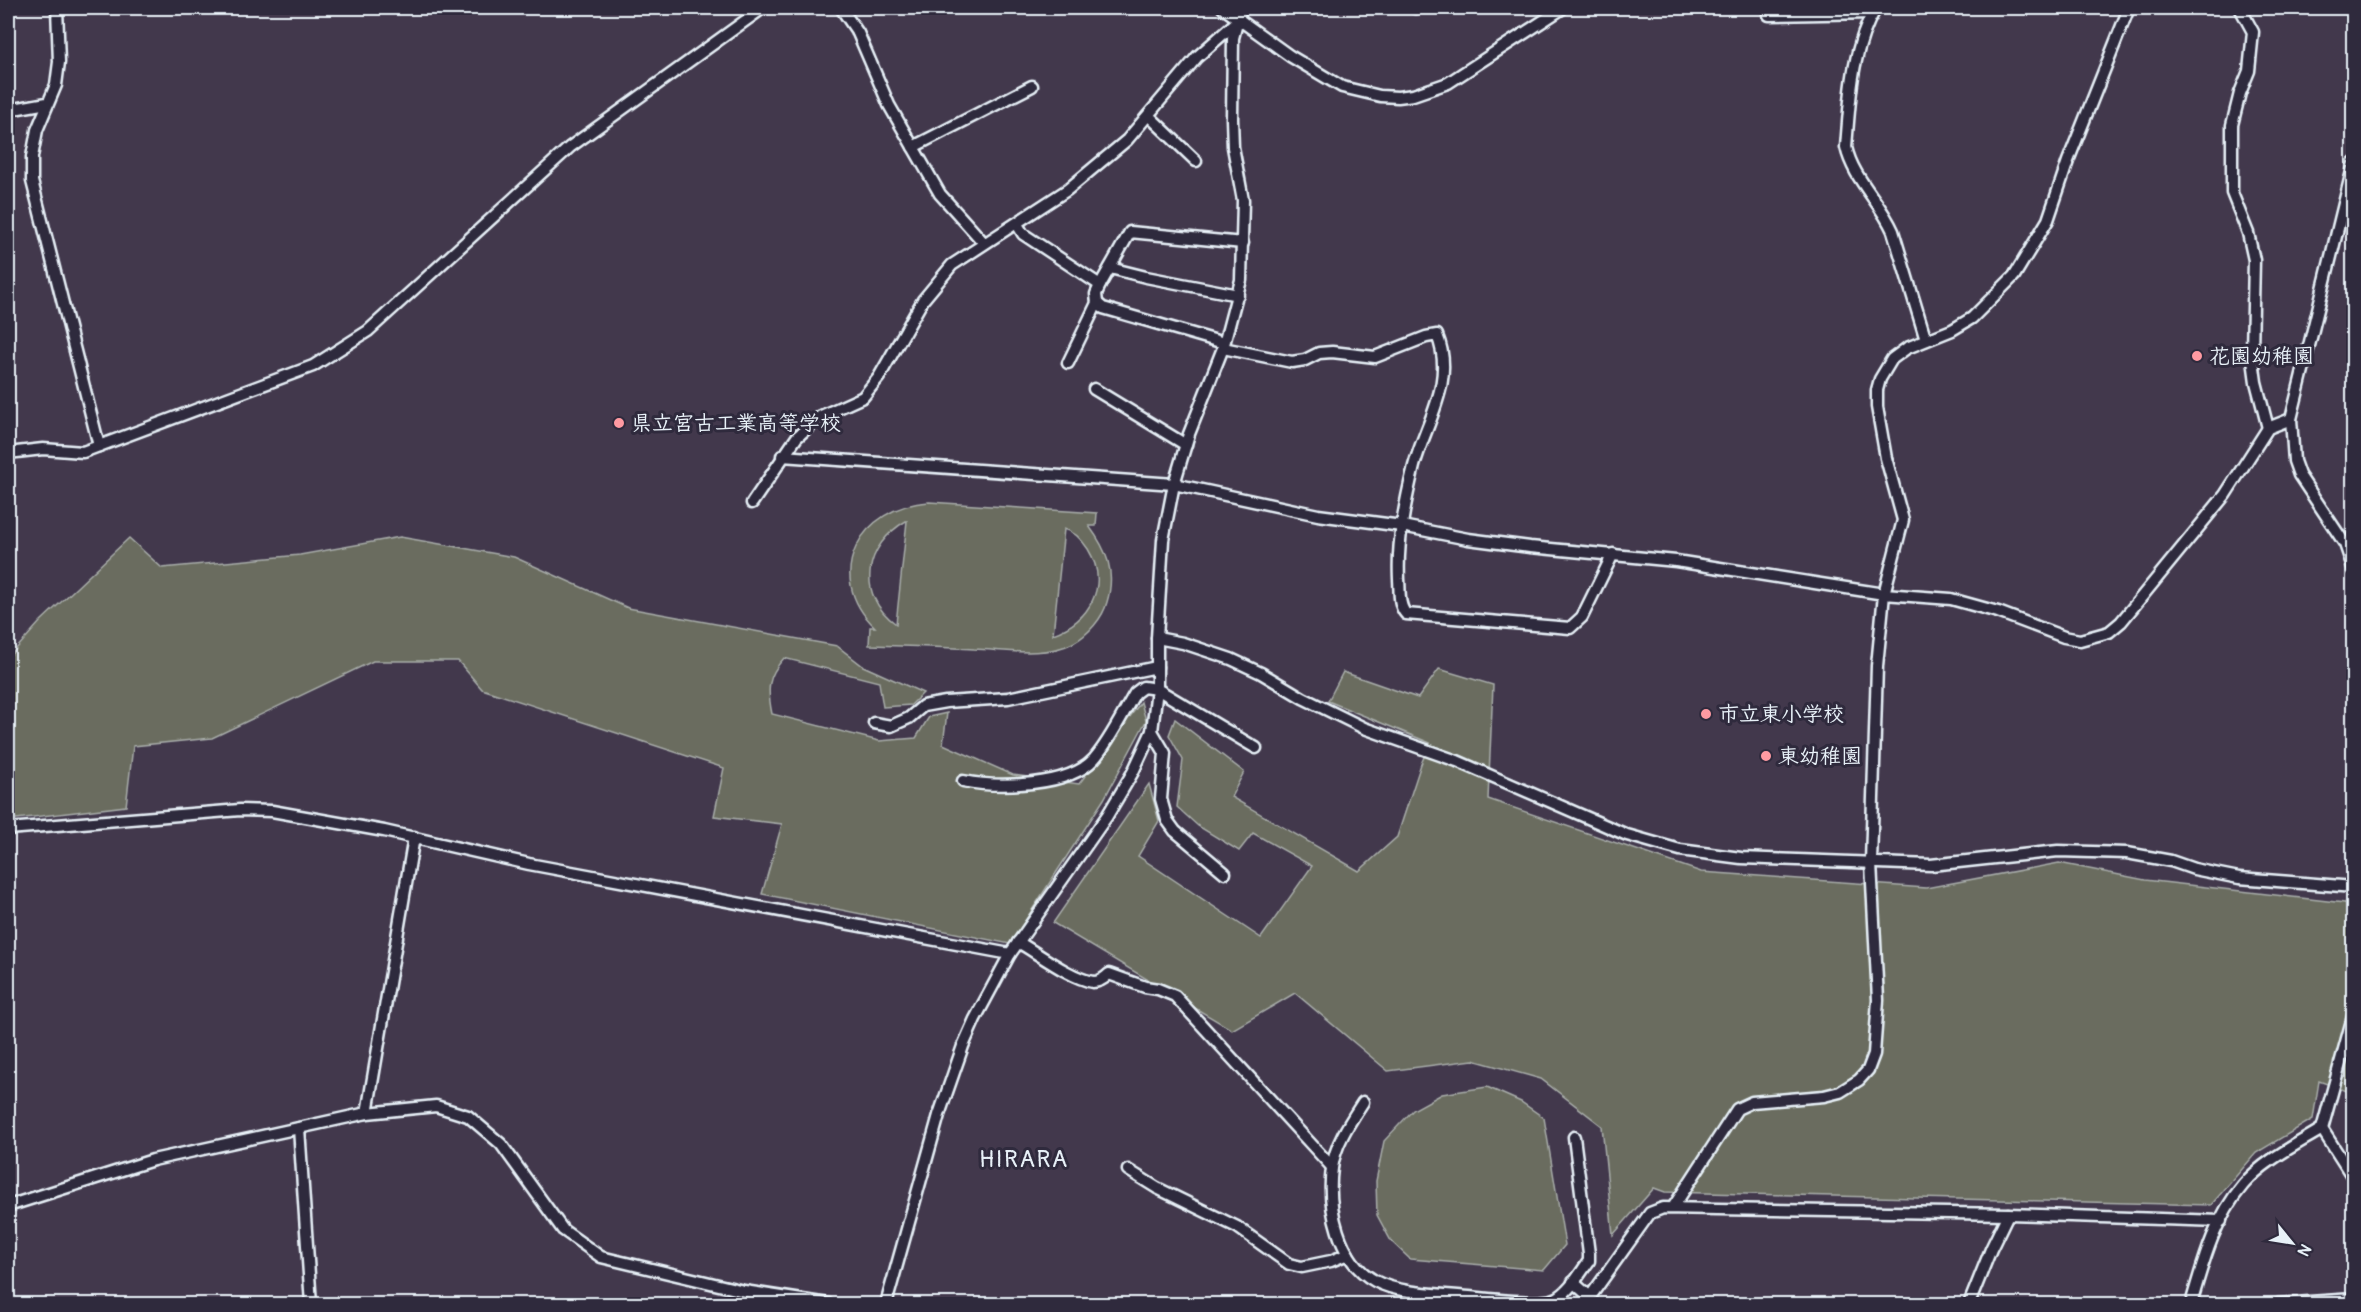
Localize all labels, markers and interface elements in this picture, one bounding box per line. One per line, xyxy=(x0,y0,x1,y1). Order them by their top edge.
place label: 花園幼稚園 xyxy=(2209,343,2314,370)
marker: 花園幼稚園 xyxy=(2190,349,2204,363)
place label: 県立宮古工業高等学校 xyxy=(631,410,841,437)
marker: 県立宮古工業高等学校 xyxy=(612,416,626,430)
place label: 市立東小学校 xyxy=(1718,701,1844,728)
marker: 市立東小学校 xyxy=(1699,707,1713,721)
place label: 東幼稚園 xyxy=(1778,743,1862,770)
marker: 東幼稚園 xyxy=(1759,749,1773,763)
district label: HIRARA xyxy=(979,1145,1069,1174)
north arrow xyxy=(2262,1213,2322,1273)
text: N xyxy=(2293,1240,2315,1260)

